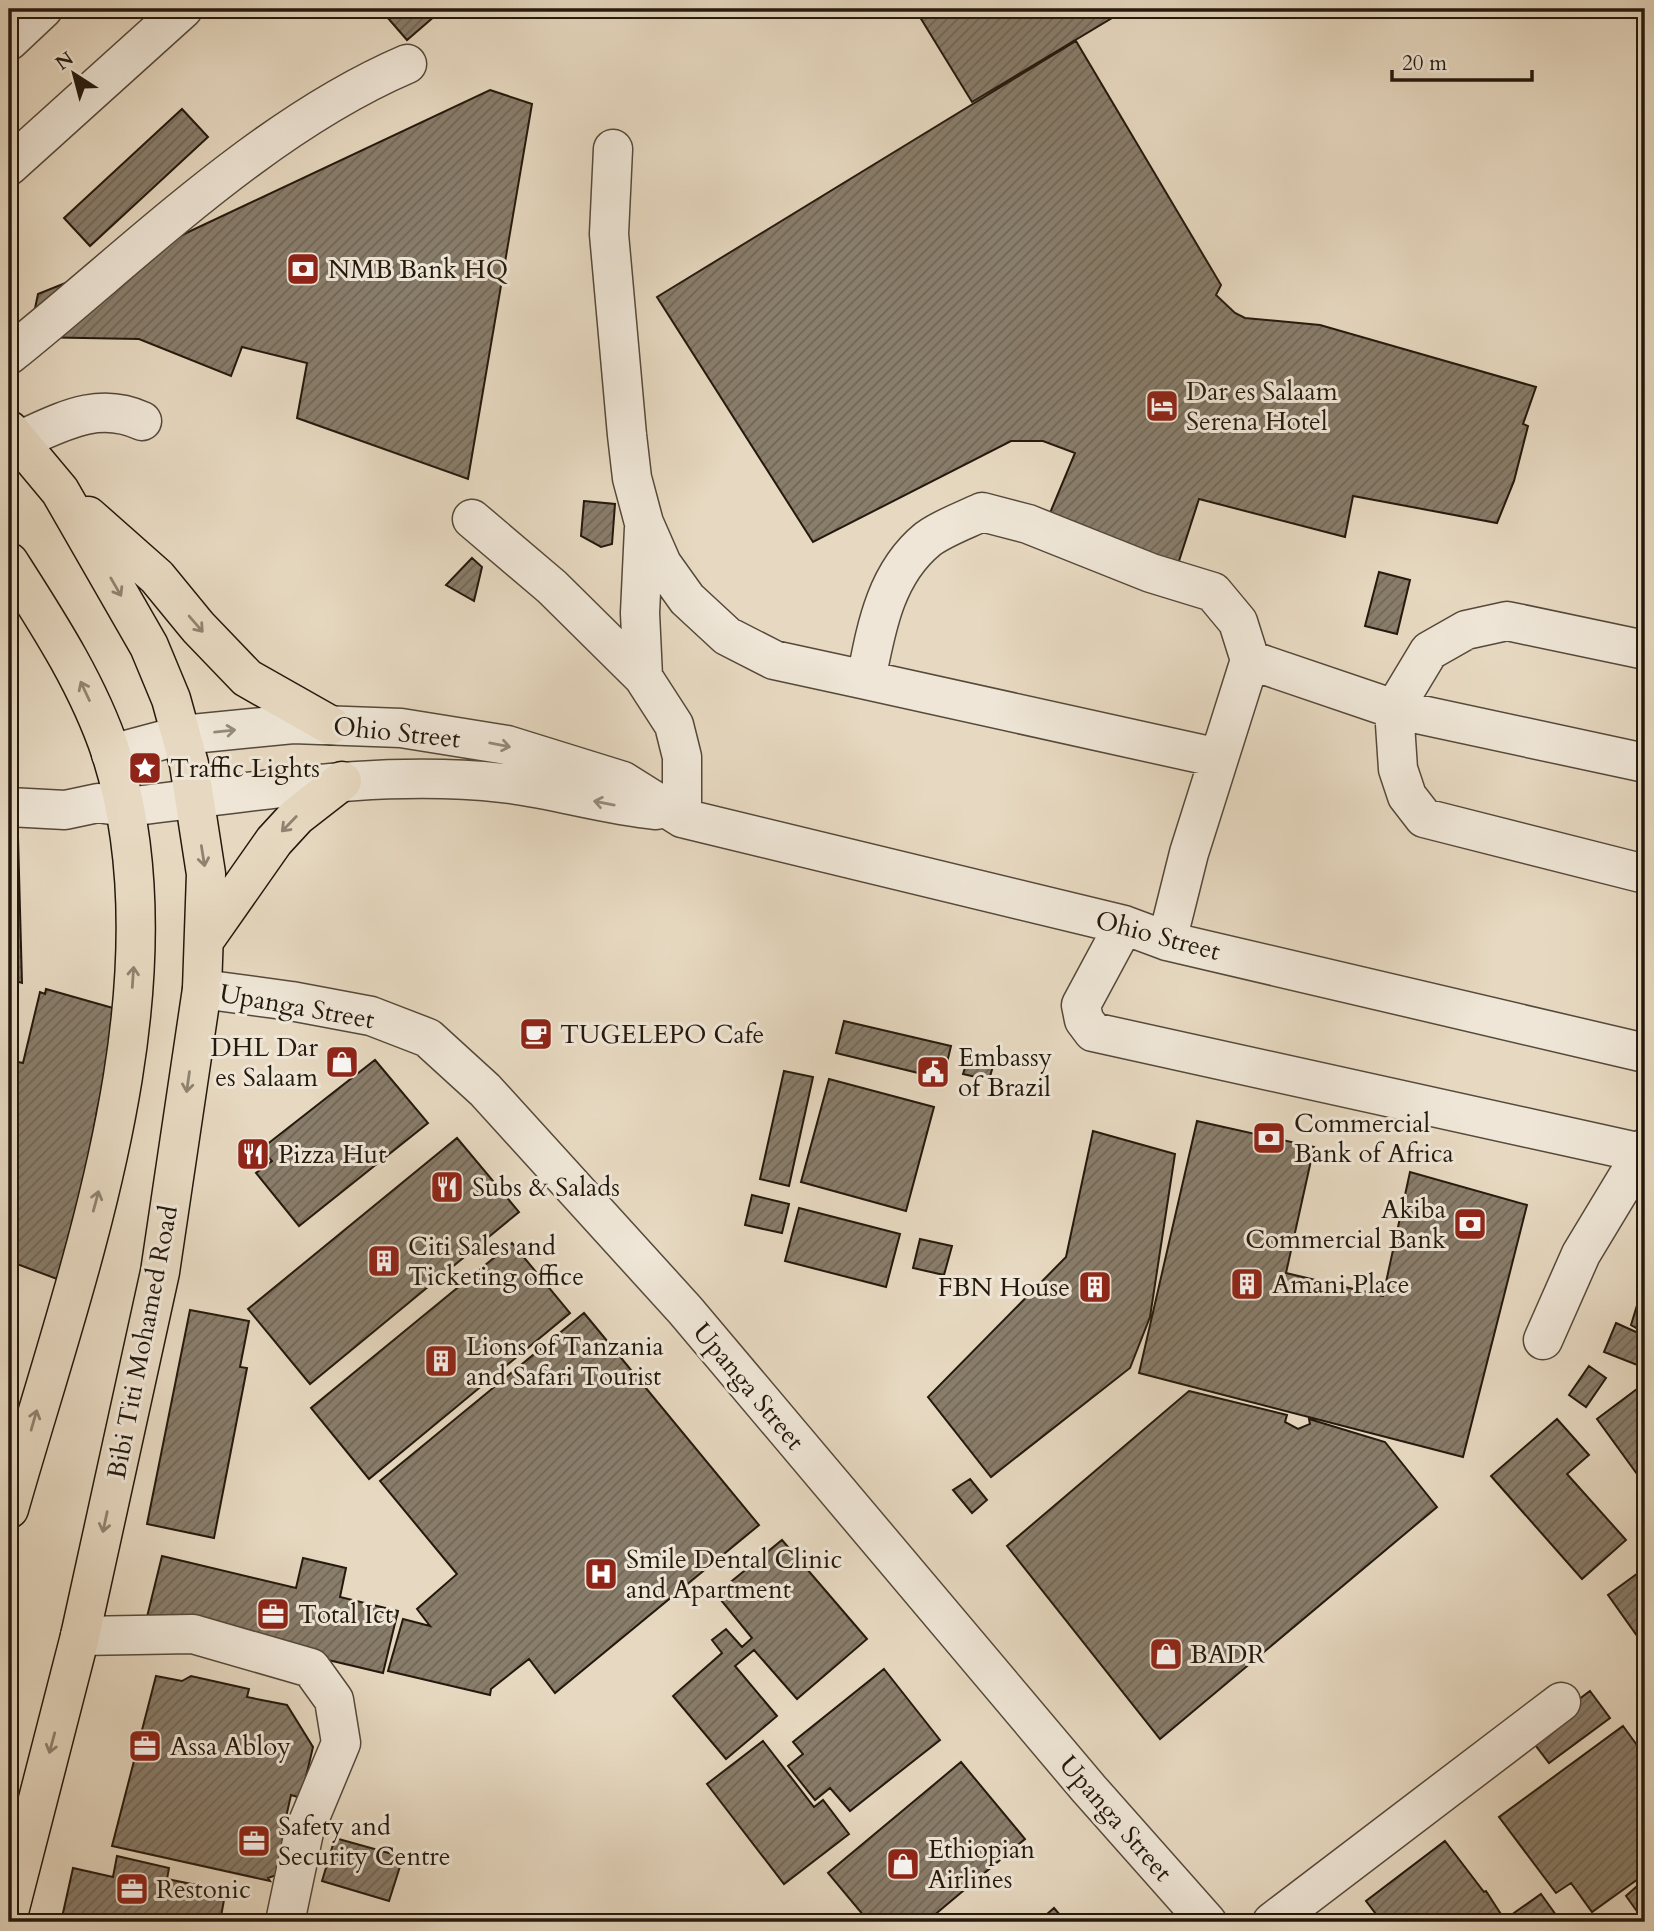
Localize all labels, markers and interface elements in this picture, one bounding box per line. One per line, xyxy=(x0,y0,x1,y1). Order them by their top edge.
north arrow xyxy=(38,38,108,108)
scale bar xyxy=(1392,38,1532,82)
text: N xyxy=(50,45,79,76)
text: 20 m xyxy=(1402,49,1447,78)
bank icon: NMB Bank HQ xyxy=(284,250,322,288)
place label: NMB Bank HQ xyxy=(328,252,508,287)
place label: Dar es Salaam Serena Hotel xyxy=(1186,374,1338,439)
hotel icon: Dar es Salaam Serena Hotel xyxy=(1143,387,1181,425)
one-way arrow xyxy=(109,576,123,596)
one-way arrow xyxy=(188,615,204,633)
one-way arrow xyxy=(78,680,91,702)
street label: Ohio Street xyxy=(332,708,462,757)
one-way arrow xyxy=(214,724,236,737)
one-way arrow xyxy=(488,738,511,752)
place icon: Traffic Lights xyxy=(126,749,164,787)
place label: Traffic Lights xyxy=(170,751,320,786)
one-way arrow xyxy=(593,796,616,810)
one-way arrow xyxy=(281,816,298,833)
one-way arrow xyxy=(197,844,210,866)
street label: Ohio Street xyxy=(1092,902,1224,969)
one-way arrow xyxy=(127,966,140,989)
street label: Upanga Street xyxy=(217,976,377,1037)
cafe icon: TUGELEPO Cafe xyxy=(517,1015,555,1053)
place label: TUGELEPO Cafe xyxy=(560,1017,764,1052)
place label: DHL Dar es Salaam xyxy=(211,1030,319,1095)
place label: Embassy of Brazil xyxy=(958,1040,1053,1105)
shop icon: DHL Dar es Salaam xyxy=(323,1043,361,1081)
public building icon: Embassy of Brazil xyxy=(914,1053,952,1091)
one-way arrow xyxy=(182,1070,195,1093)
place label: Commercial Bank of Africa xyxy=(1294,1106,1454,1171)
bank icon: Commercial Bank of Africa xyxy=(1250,1119,1288,1157)
restaurant icon: Pizza Hut xyxy=(234,1135,272,1173)
place label: Pizza Hut xyxy=(278,1137,386,1172)
restaurant icon: Subs & Salads xyxy=(428,1168,466,1206)
place label: Subs & Salads xyxy=(472,1170,620,1205)
one-way arrow xyxy=(90,1190,103,1213)
place label: Akiba Commercial Bank xyxy=(1245,1192,1446,1257)
street label: Bibi Titi Mohamed Road xyxy=(99,1202,186,1482)
bank icon: Akiba Commercial Bank xyxy=(1451,1205,1489,1243)
place label: Citi Sales and Ticketing office xyxy=(408,1229,584,1294)
building icon: Citi Sales and Ticketing office xyxy=(365,1242,403,1280)
building icon: Amani Place xyxy=(1228,1265,1266,1303)
place label: Amani Place xyxy=(1272,1267,1410,1302)
building icon: FBN House xyxy=(1076,1268,1114,1306)
place label: FBN House xyxy=(938,1270,1070,1305)
street label: Upanga Street xyxy=(685,1315,812,1457)
place label: Lions of Tanzania and Safari Tourist xyxy=(466,1329,664,1394)
building icon: Lions of Tanzania and Safari Tourist xyxy=(422,1342,460,1380)
one-way arrow xyxy=(29,1409,42,1431)
one-way arrow xyxy=(98,1510,111,1533)
place label: Smile Dental Clinic and Apartment xyxy=(626,1542,842,1607)
hospital icon: Smile Dental Clinic and Apartment xyxy=(582,1555,620,1593)
office icon: Total Ict xyxy=(254,1595,292,1633)
place label: Total Ict xyxy=(298,1597,393,1632)
shop icon: BADR xyxy=(1147,1635,1185,1673)
place label: BADR xyxy=(1190,1637,1265,1672)
office icon: Assa Abloy xyxy=(126,1727,164,1765)
place label: Assa Abloy xyxy=(170,1729,291,1764)
one-way arrow xyxy=(45,1731,58,1754)
street label: Upanga Street xyxy=(1051,1748,1180,1889)
place label: Safety and Security Centre xyxy=(278,1809,451,1874)
office icon: Safety and Security Centre xyxy=(235,1822,273,1860)
place label: Ethiopian Airlines xyxy=(928,1832,1035,1897)
shop icon: Ethiopian Airlines xyxy=(884,1845,922,1883)
office icon: Restonic xyxy=(113,1870,151,1908)
place label: Restonic xyxy=(156,1872,251,1907)

